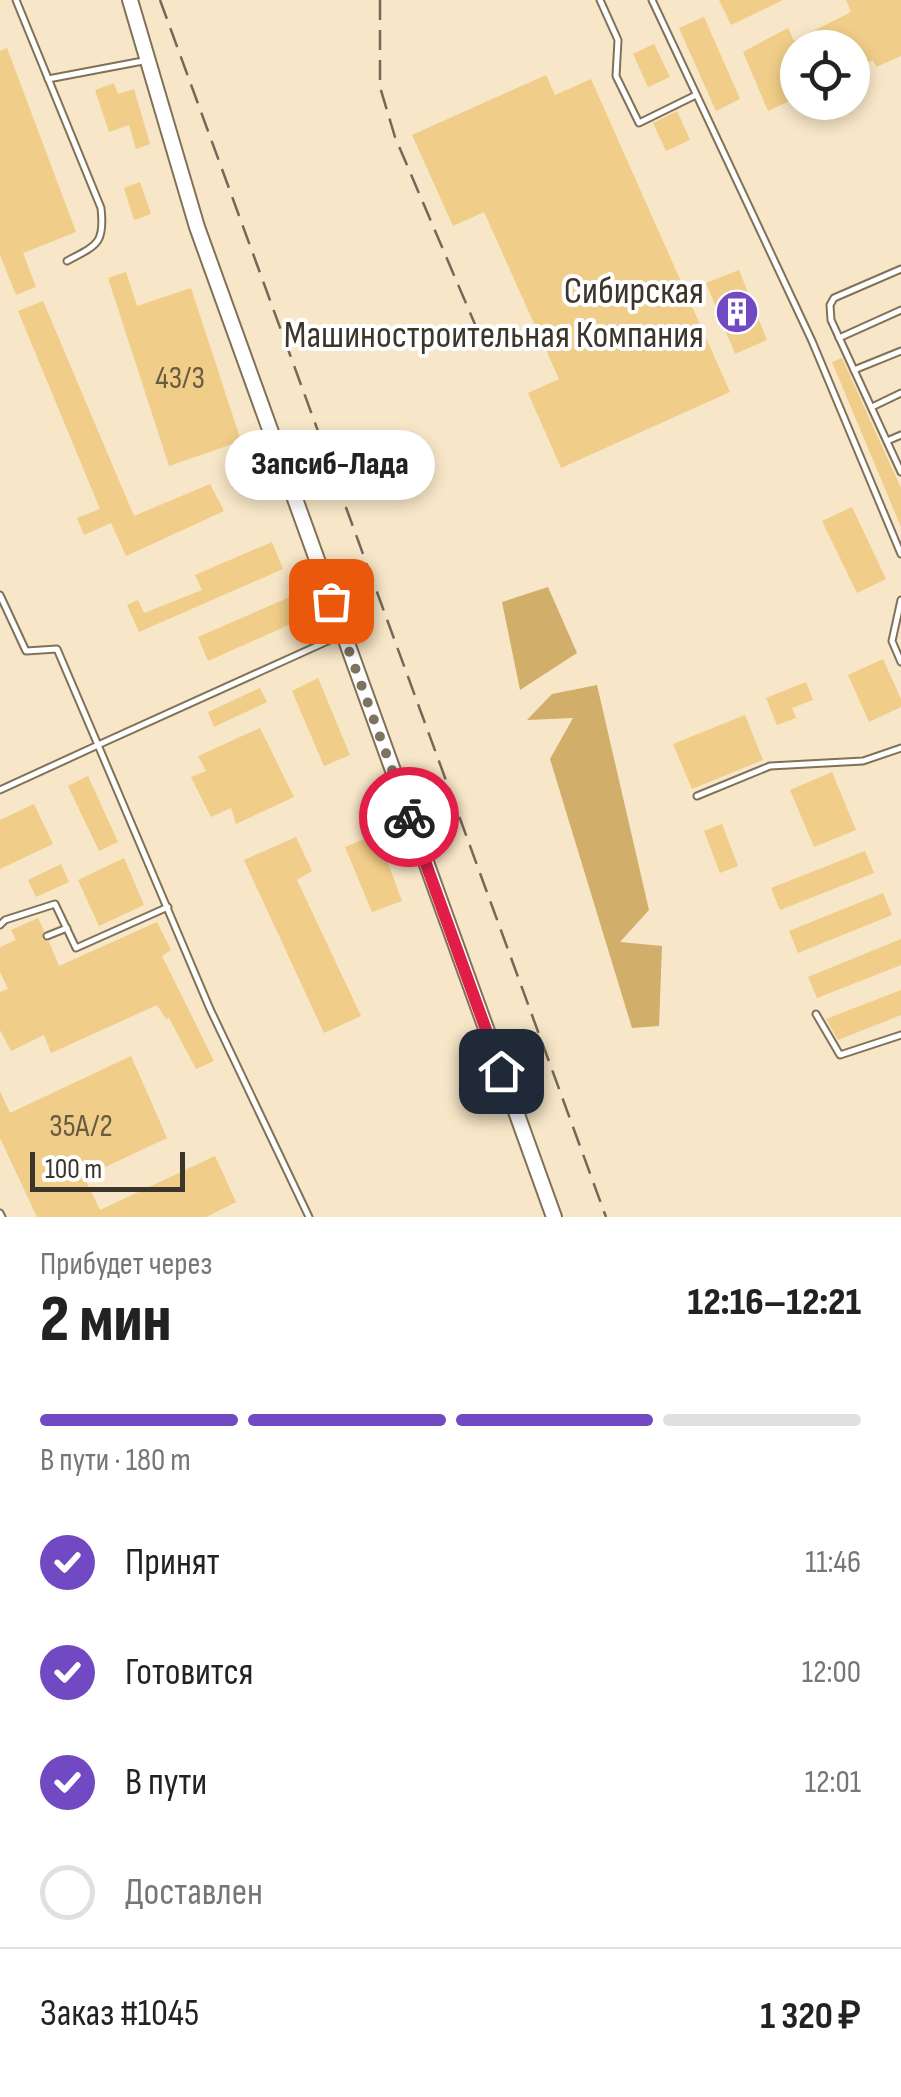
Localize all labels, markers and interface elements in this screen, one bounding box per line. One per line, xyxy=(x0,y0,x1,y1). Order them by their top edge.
map controls xyxy=(780,30,870,120)
button: locate xyxy=(780,30,870,120)
place label: Сибирская Машиностроительная Компания xyxy=(284,269,704,358)
building icon: Сибирская Машиностроительная Компания xyxy=(714,289,760,335)
house number: 43/3 xyxy=(155,359,205,398)
callout: Запсиб-Лада xyxy=(226,431,436,501)
text: Запсиб-Лада xyxy=(251,445,409,484)
pin xyxy=(289,559,374,644)
icon: bag xyxy=(304,574,359,629)
courier xyxy=(359,767,459,867)
icon: bike xyxy=(382,790,437,845)
pin xyxy=(459,1029,544,1114)
icon: home xyxy=(474,1044,529,1099)
house number: 35А/2 xyxy=(49,1107,113,1146)
scale bar xyxy=(30,1147,185,1192)
text: 100 m xyxy=(45,1153,102,1186)
text: Прибудет через xyxy=(40,1245,212,1284)
text: 12:16–12:21 xyxy=(687,1280,861,1325)
text: 2 мин xyxy=(40,1282,172,1360)
text: В пути · 180 m xyxy=(40,1441,191,1480)
icon: check xyxy=(40,1535,95,1590)
text: Принят xyxy=(125,1540,220,1585)
text: 11:46 xyxy=(805,1543,861,1582)
icon: check xyxy=(40,1645,95,1700)
text: Готовится xyxy=(125,1650,254,1695)
text: 12:00 xyxy=(802,1653,861,1692)
icon: check xyxy=(40,1755,95,1810)
text: В пути xyxy=(125,1760,207,1805)
text: 12:01 xyxy=(805,1763,861,1802)
text: Доставлен xyxy=(125,1870,263,1915)
text: Заказ #1045 xyxy=(40,1991,199,2036)
text: 1 320 ₽ xyxy=(760,1994,861,2039)

